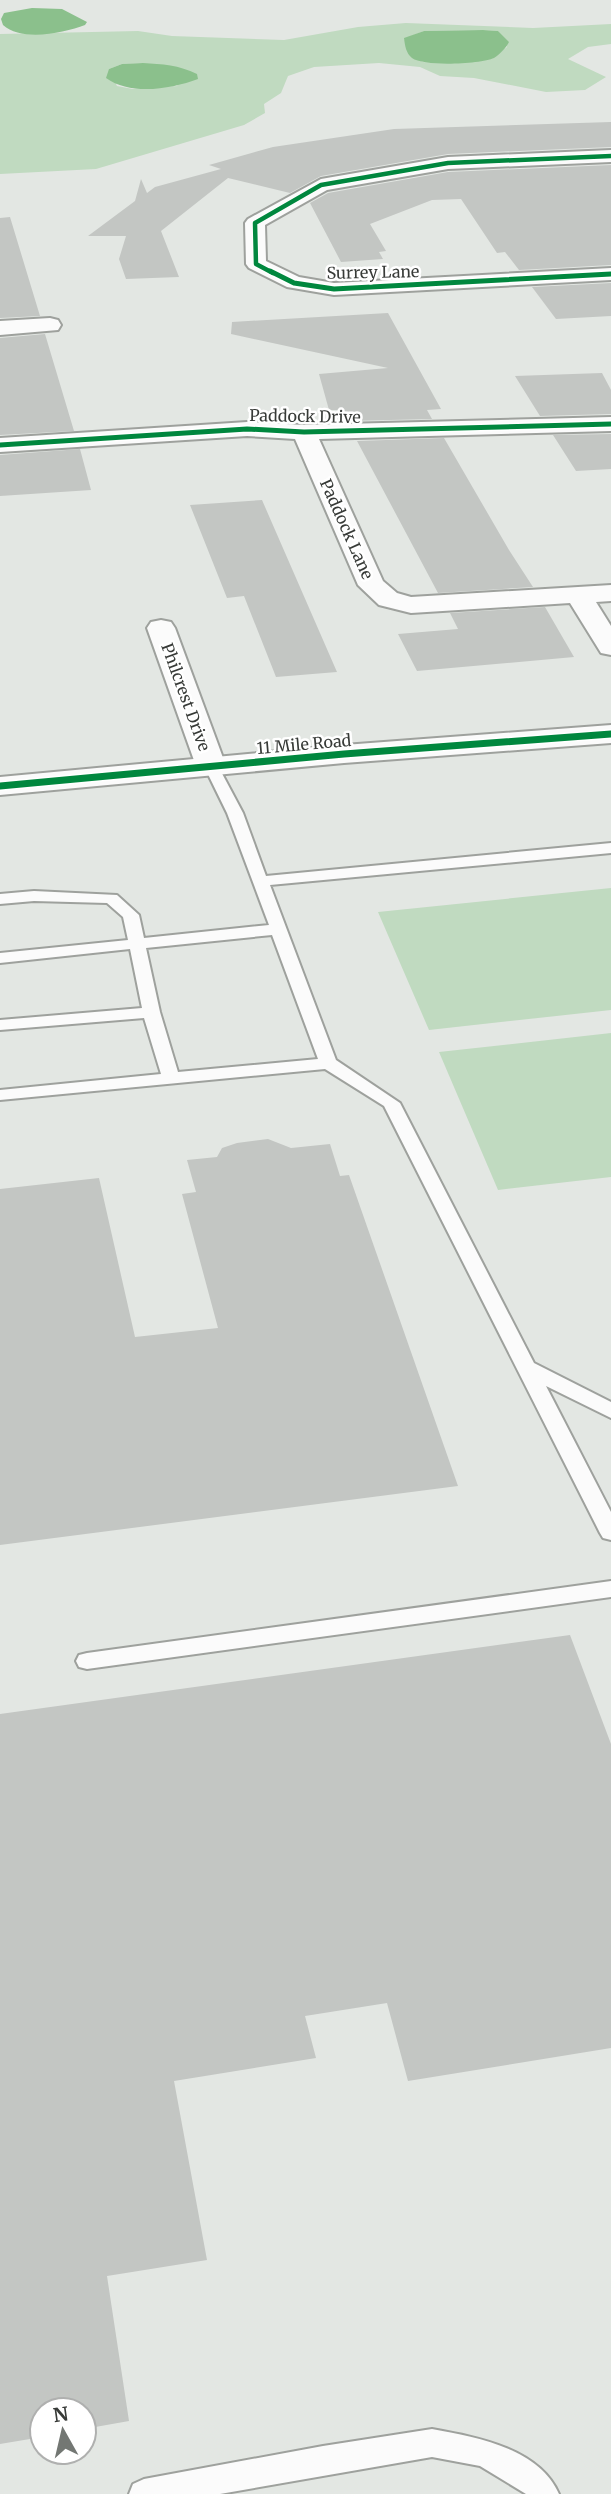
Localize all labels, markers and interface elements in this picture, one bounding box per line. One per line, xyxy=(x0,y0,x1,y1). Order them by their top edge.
street label: Surrey Lane xyxy=(326,261,420,283)
street label: Paddock Drive xyxy=(249,405,361,427)
street label: Paddock Lane xyxy=(316,476,378,582)
street label: Philcrest Drive xyxy=(157,640,215,754)
street label: 11 Mile Road xyxy=(256,730,352,758)
north arrow xyxy=(28,2396,98,2466)
text: N xyxy=(52,2401,70,2427)

